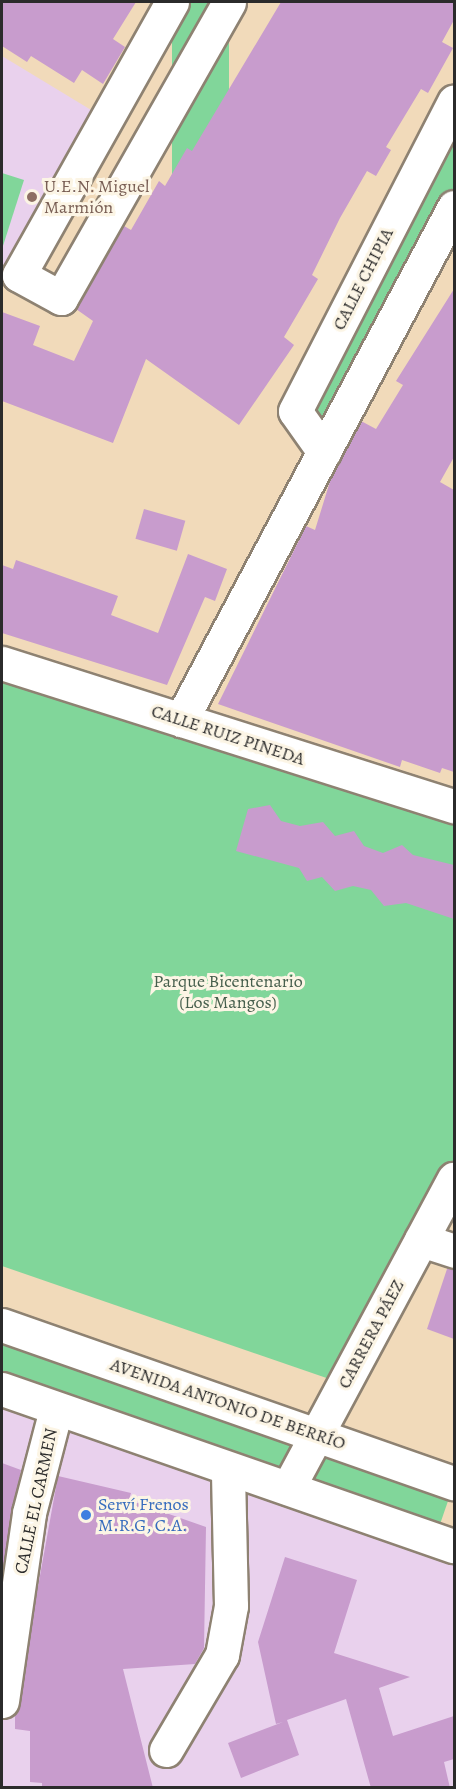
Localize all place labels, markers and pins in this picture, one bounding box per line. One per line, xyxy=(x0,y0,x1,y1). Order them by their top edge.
place label: U.E.N. Miguel Marmión xyxy=(44,176,150,219)
marker: U.E.N. Miguel Marmión xyxy=(25,190,39,204)
place label: Serví Frenos M.R.G, C.A. xyxy=(98,1494,189,1537)
marker: Serví Frenos M.R.G, C.A. xyxy=(79,1508,93,1522)

